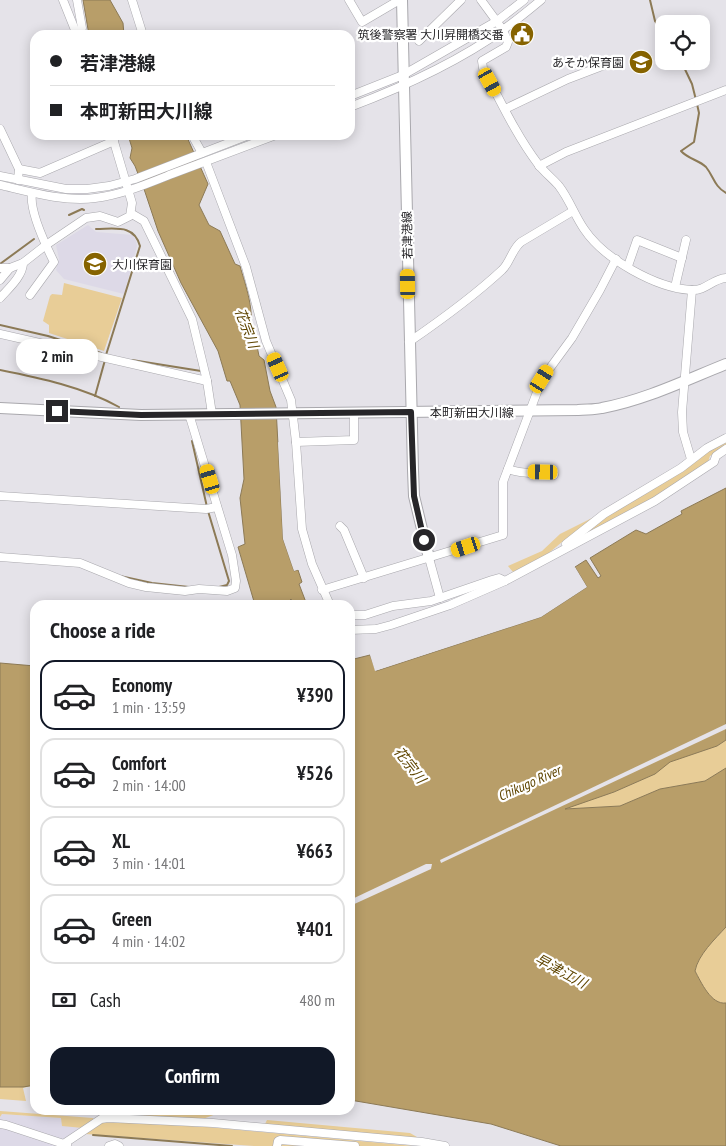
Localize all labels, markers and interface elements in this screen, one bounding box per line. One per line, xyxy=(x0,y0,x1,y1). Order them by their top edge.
map controls xyxy=(655,15,710,70)
button: locate xyxy=(655,15,710,70)
public building icon: 筑後警察署 大川昇開橋交番 xyxy=(509,21,535,47)
place label: 筑後警察署 大川昇開橋交番 xyxy=(357,27,504,42)
school or university icon: あそか保育園 xyxy=(628,49,654,75)
text: 若津港線 xyxy=(80,51,156,75)
place label: あそか保育園 xyxy=(552,55,624,70)
car xyxy=(476,65,503,99)
text: 本町新田大川線 xyxy=(80,99,213,123)
street label: 若津港線 xyxy=(399,211,415,259)
school or university icon: 大川保育園 xyxy=(82,251,108,277)
place label: 大川保育園 xyxy=(112,257,172,272)
car xyxy=(400,269,415,299)
water label: 花宗川 xyxy=(231,305,264,353)
callout: 2 min xyxy=(16,338,98,374)
text: 2 min xyxy=(41,346,73,366)
car xyxy=(265,350,290,384)
car xyxy=(527,362,556,396)
route end xyxy=(46,400,68,422)
street label: 本町新田大川線 xyxy=(430,405,514,420)
car xyxy=(198,462,221,496)
car xyxy=(527,464,558,480)
route start xyxy=(413,529,435,551)
car xyxy=(449,535,482,559)
text: Choose a ride xyxy=(50,616,155,644)
icon: car xyxy=(52,673,97,718)
text: Economy xyxy=(112,673,172,697)
text: ¥390 xyxy=(297,683,333,707)
text: 1 min · 13:59 xyxy=(112,697,186,717)
water label: 花宗川 xyxy=(390,743,431,789)
icon: car xyxy=(52,751,97,796)
text: Comfort xyxy=(112,751,166,775)
water label: Chikugo River xyxy=(495,760,565,805)
text: ¥526 xyxy=(297,761,333,785)
text: 2 min · 14:00 xyxy=(112,775,186,795)
icon: car xyxy=(52,829,97,874)
text: XL xyxy=(112,829,130,853)
text: ¥663 xyxy=(297,839,333,863)
text: 3 min · 14:01 xyxy=(112,853,186,873)
icon: car xyxy=(52,907,97,952)
text: Green xyxy=(112,907,152,931)
text: ¥401 xyxy=(297,917,333,941)
text: 4 min · 14:02 xyxy=(112,931,186,951)
water label: 早津江川 xyxy=(532,950,592,993)
icon: cash xyxy=(50,986,78,1014)
text: Cash xyxy=(90,988,121,1012)
text: 480 m xyxy=(300,990,335,1010)
button: Confirm xyxy=(50,1047,335,1105)

